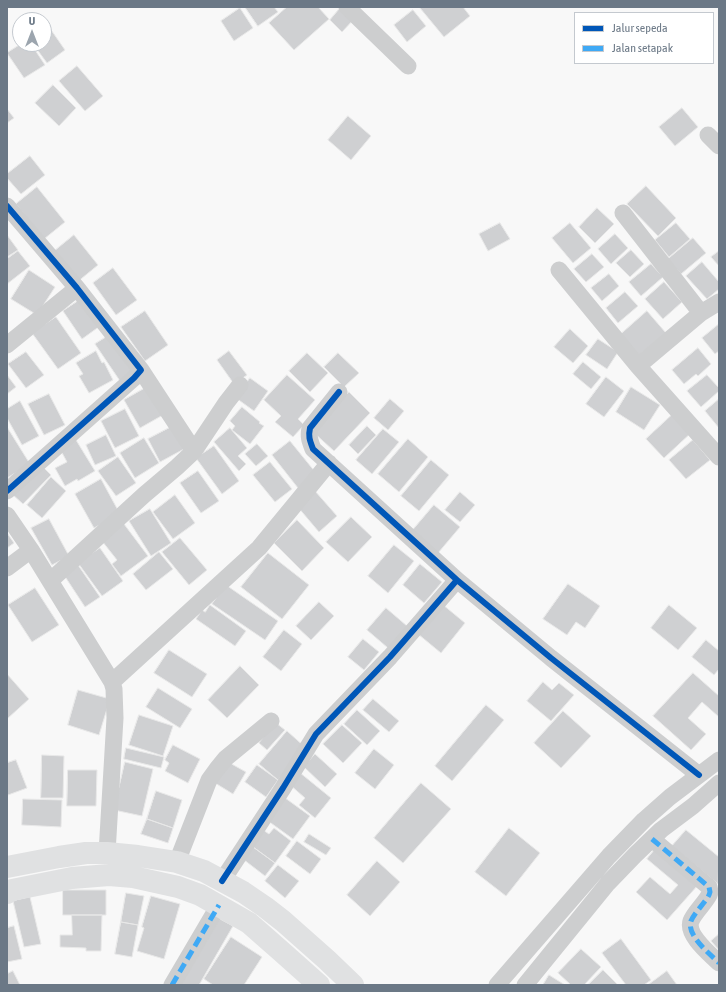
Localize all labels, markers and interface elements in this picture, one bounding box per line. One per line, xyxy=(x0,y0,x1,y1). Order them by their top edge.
north arrow xyxy=(12,12,52,52)
legend xyxy=(574,12,714,64)
text: U xyxy=(29,15,35,27)
text: Jalur sepeda xyxy=(612,21,668,35)
text: Jalan setapak xyxy=(612,41,673,55)

